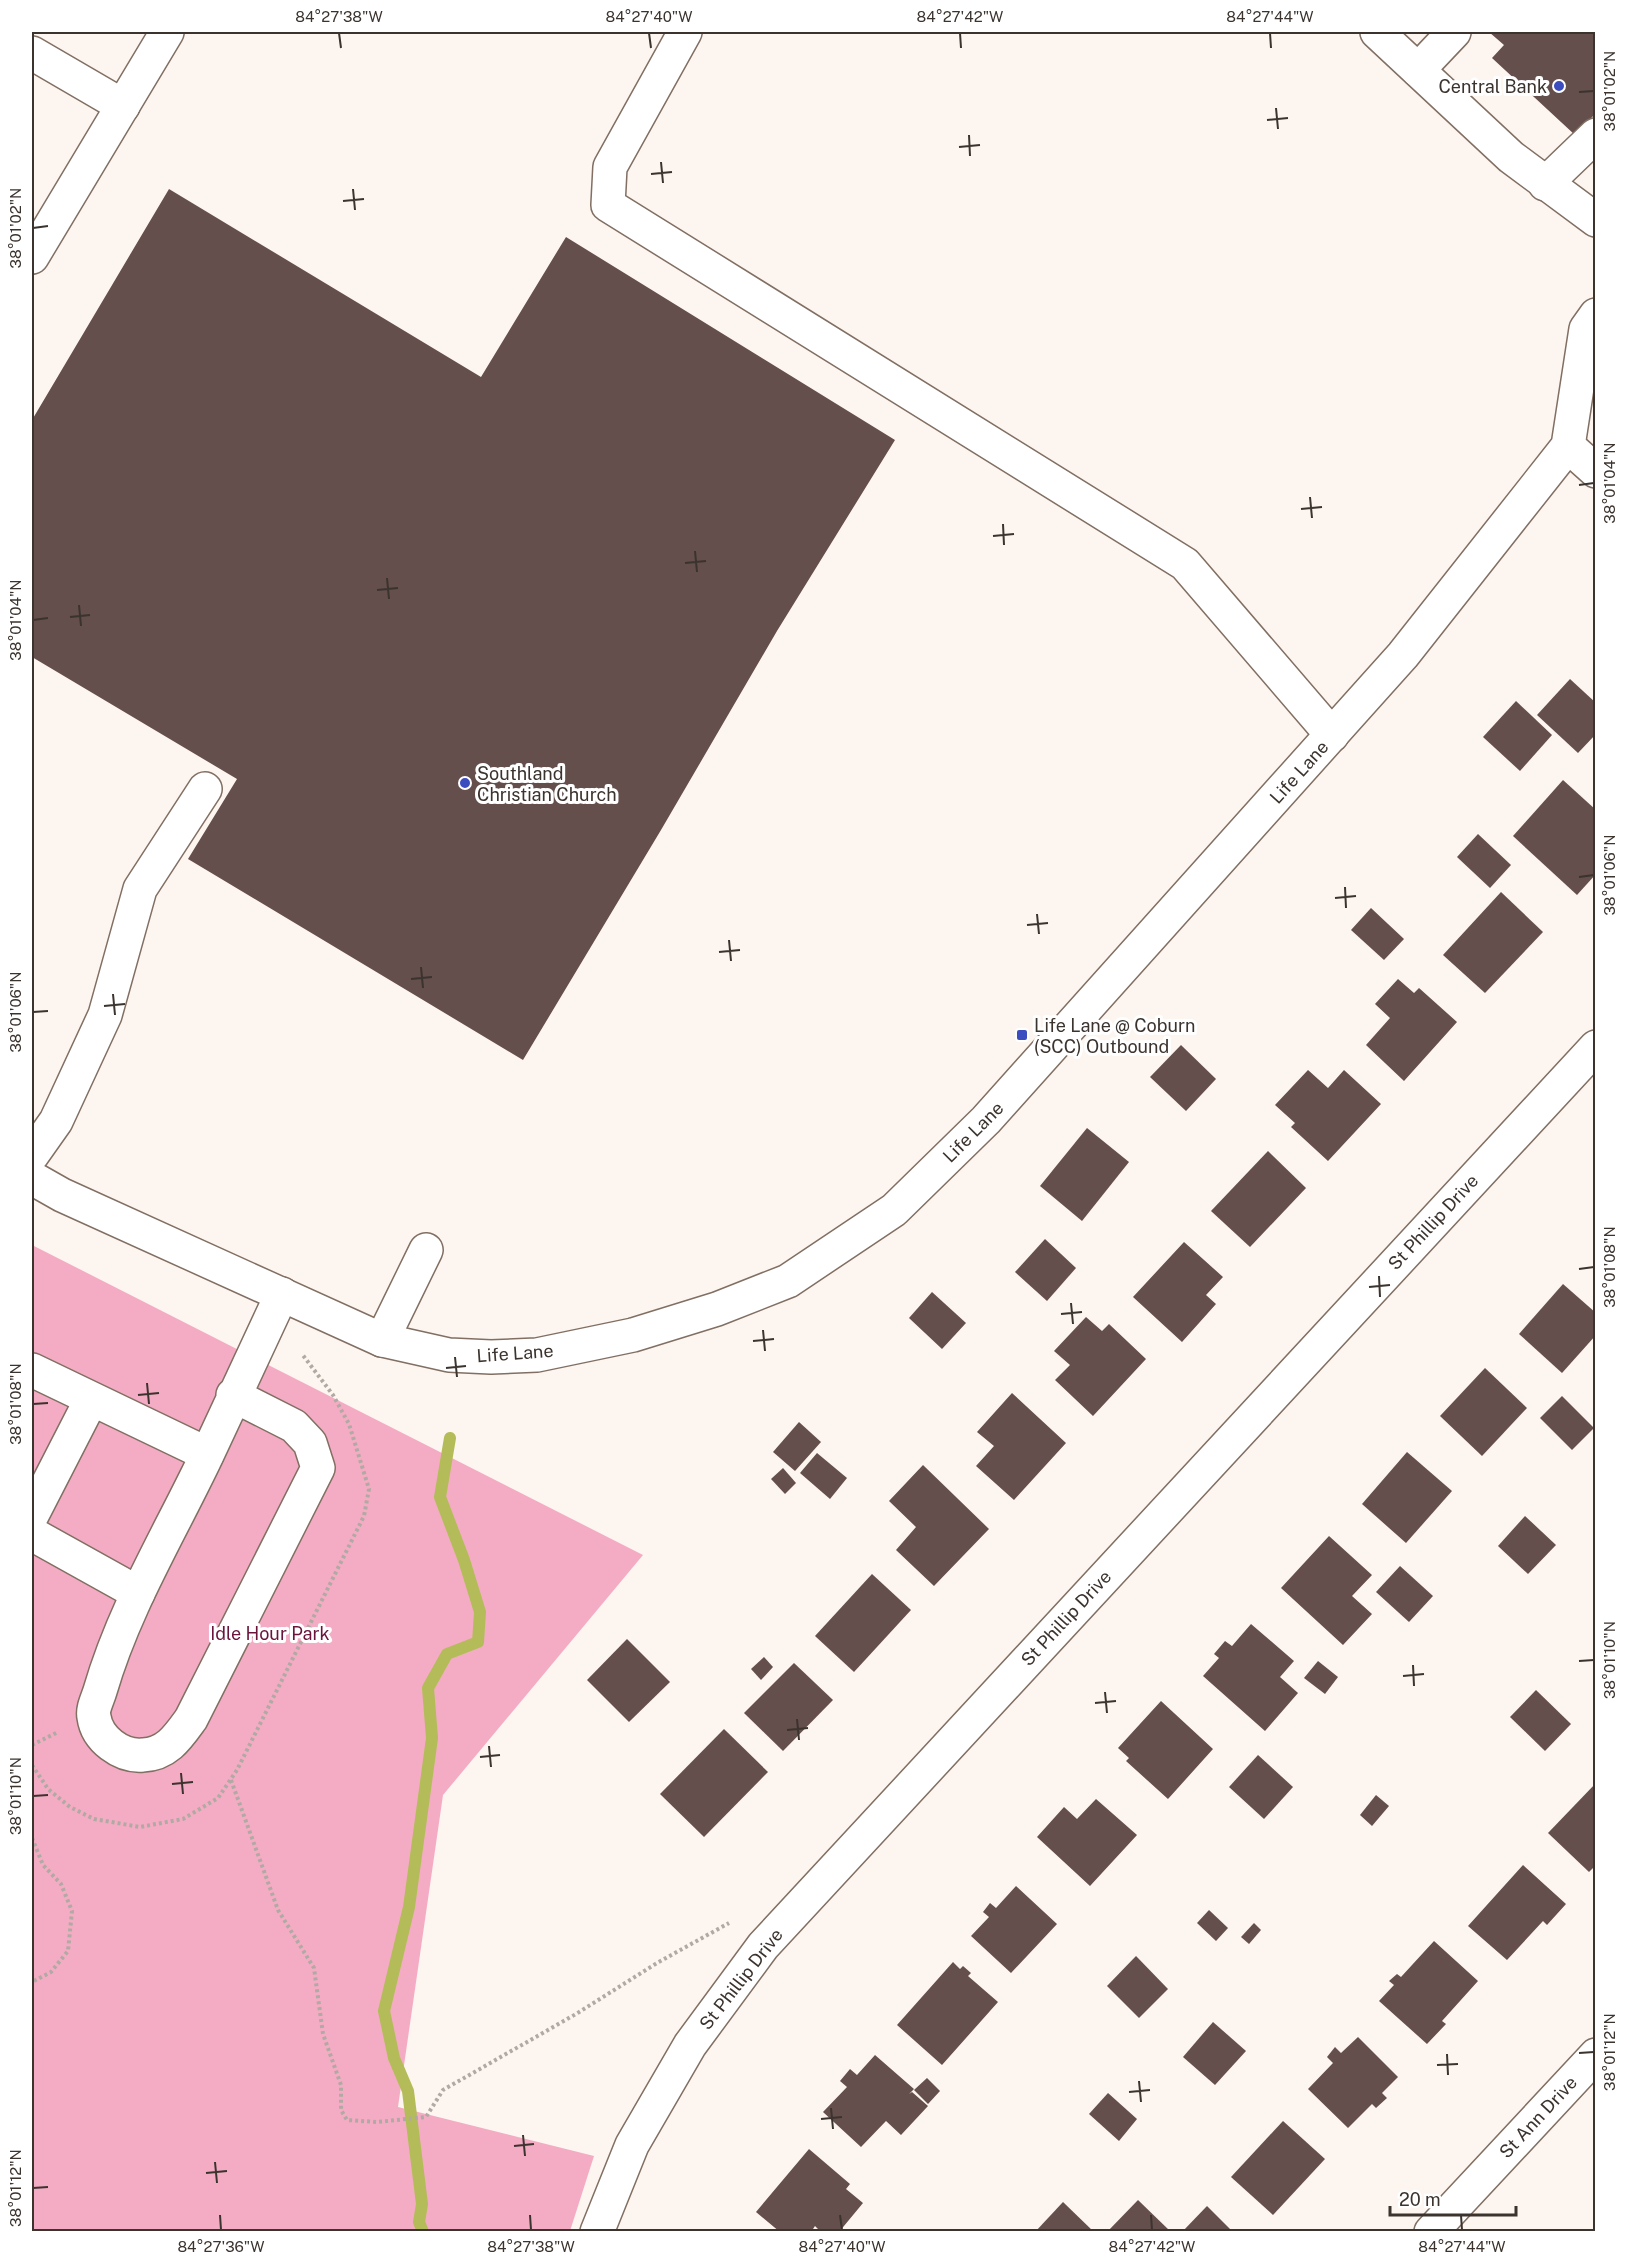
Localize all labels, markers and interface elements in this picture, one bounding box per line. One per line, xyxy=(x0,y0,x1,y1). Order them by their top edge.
text: 84°27'38"W xyxy=(295,8,383,25)
text: 84°27'40"W xyxy=(605,8,693,25)
text: 84°27'42"W xyxy=(917,8,1003,25)
text: 84°27'44"W xyxy=(1226,8,1314,25)
text: 38°01'02"N xyxy=(1601,51,1618,131)
place label: Central Bank xyxy=(1438,76,1547,97)
marker: Central Bank xyxy=(1552,79,1566,93)
text: 38°01'02"N xyxy=(7,188,24,268)
text: 38°01'04"N xyxy=(1601,442,1618,524)
text: 38°01'04"N xyxy=(7,579,24,661)
street label: Life Lane xyxy=(1265,736,1333,808)
place label: Southland Christian Church xyxy=(477,763,617,805)
marker: Southland Christian Church xyxy=(458,776,472,790)
text: 38°01'06"N xyxy=(1601,834,1618,916)
text: 38°01'06"N xyxy=(7,971,24,1053)
place label: Life Lane @ Coburn (SCC) Outbound xyxy=(1034,1015,1195,1057)
marker: Life Lane @ Coburn (SCC) Outbound xyxy=(1015,1028,1029,1042)
street label: Life Lane xyxy=(938,1097,1008,1167)
street label: St Phillip Drive xyxy=(1383,1170,1483,1274)
text: 38°01'08"N xyxy=(1601,1226,1618,1308)
street label: Life Lane xyxy=(476,1340,554,1366)
text: 38°01'08"N xyxy=(7,1363,24,1445)
street label: St Phillip Drive xyxy=(1016,1566,1116,1670)
text: 38°01'10"N xyxy=(1601,1621,1618,1699)
park label: Idle Hour Park xyxy=(210,1623,330,1644)
text: 38°01'10"N xyxy=(7,1757,24,1835)
street label: St Phillip Drive xyxy=(695,1924,787,2034)
text: 38°01'12"N xyxy=(1601,2013,1618,2091)
street label: St Ann Drive xyxy=(1495,2072,1581,2162)
text: 38°01'12"N xyxy=(7,2149,24,2227)
scale bar xyxy=(1390,2179,1516,2217)
text: 20 m xyxy=(1399,2189,1441,2210)
text: 84°27'36"W xyxy=(177,2238,265,2255)
text: 84°27'38"W xyxy=(487,2238,575,2255)
text: 84°27'40"W xyxy=(798,2238,886,2255)
text: 84°27'42"W xyxy=(1109,2238,1195,2255)
text: 84°27'44"W xyxy=(1418,2238,1506,2255)

